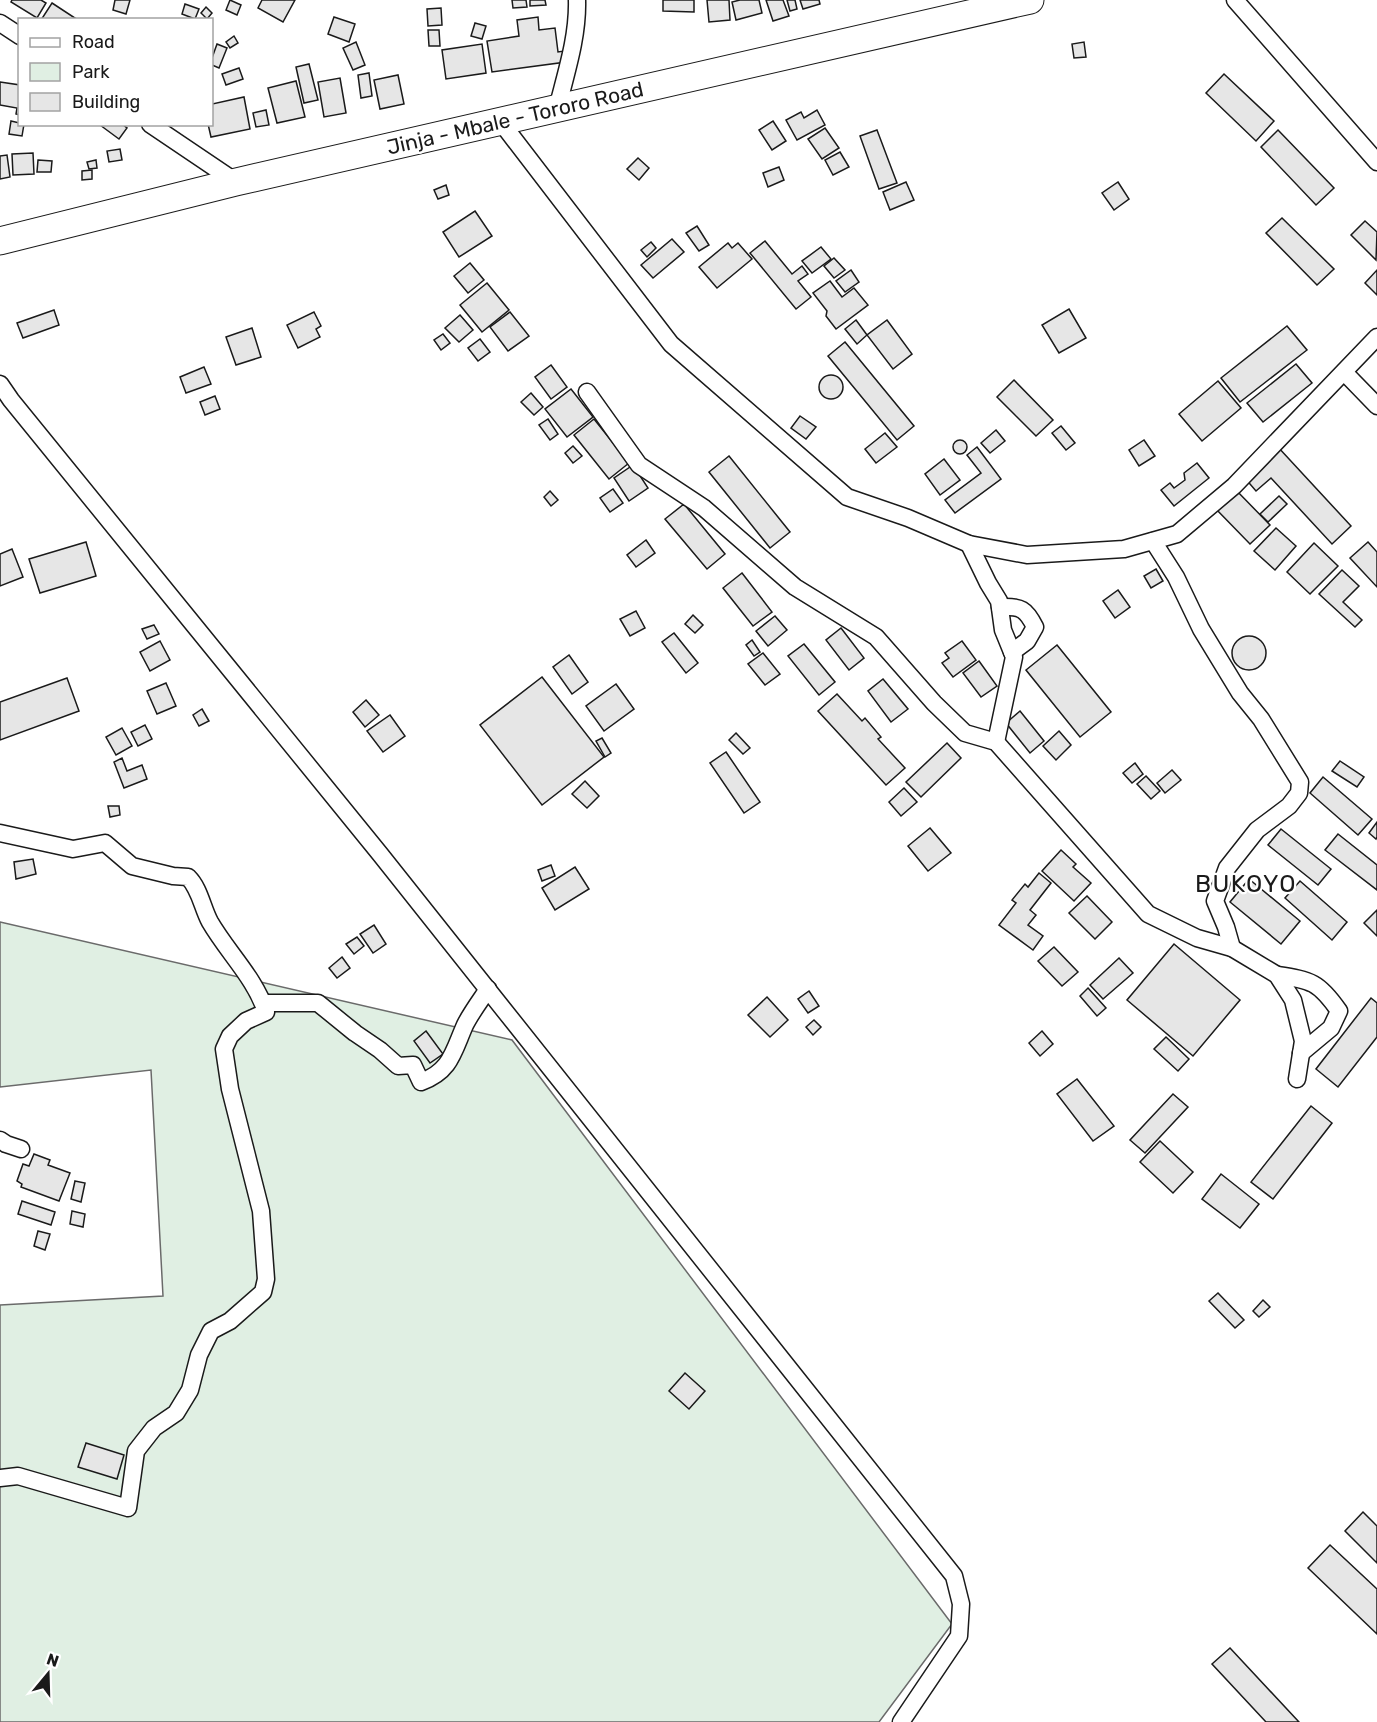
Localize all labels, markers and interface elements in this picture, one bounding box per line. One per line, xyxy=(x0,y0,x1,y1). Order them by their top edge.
legend xyxy=(18,18,213,126)
text: Road xyxy=(72,31,115,53)
text: Park xyxy=(72,61,110,83)
street label: Jinja - Mbale - Tororo Road xyxy=(384,76,646,160)
text: Building xyxy=(72,91,140,113)
district label: BUKOYO xyxy=(1195,870,1297,898)
north arrow xyxy=(18,1644,78,1704)
text: N xyxy=(44,1649,61,1671)

